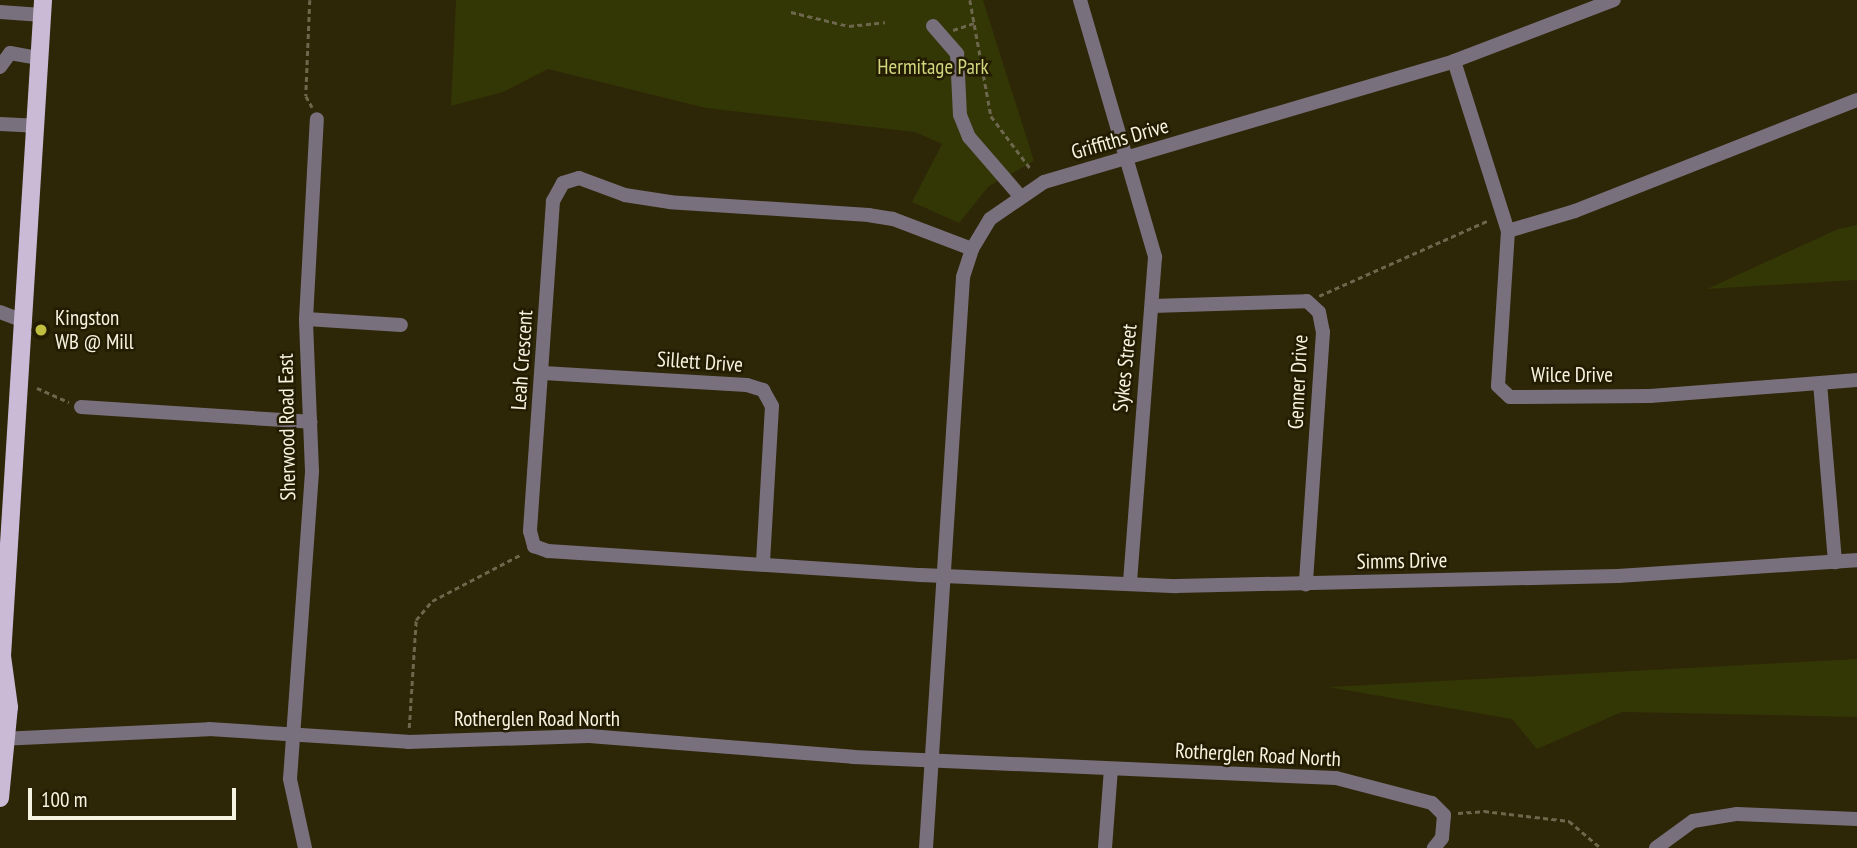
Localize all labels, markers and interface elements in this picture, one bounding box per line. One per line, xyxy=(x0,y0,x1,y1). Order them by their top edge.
park label: Hermitage Park xyxy=(877,54,989,80)
street label: Griffiths Drive xyxy=(1068,113,1172,165)
place label: Kingston WB @ Mill xyxy=(55,305,134,355)
street label: Leah Crescent xyxy=(506,309,538,411)
marker: Kingston WB @ Mill xyxy=(33,322,49,338)
street label: Sykes Street xyxy=(1108,323,1142,413)
street label: Genner Drive xyxy=(1283,334,1313,430)
street label: Sillett Drive xyxy=(656,346,744,378)
street label: Sherwood Road East xyxy=(273,353,301,501)
street label: Wilce Drive xyxy=(1531,362,1613,388)
street label: Simms Drive xyxy=(1356,548,1448,574)
street label: Rotherglen Road North xyxy=(454,706,620,732)
street label: Rotherglen Road North xyxy=(1174,738,1342,772)
scale bar xyxy=(32,774,240,818)
text: 100 m xyxy=(41,786,87,813)

